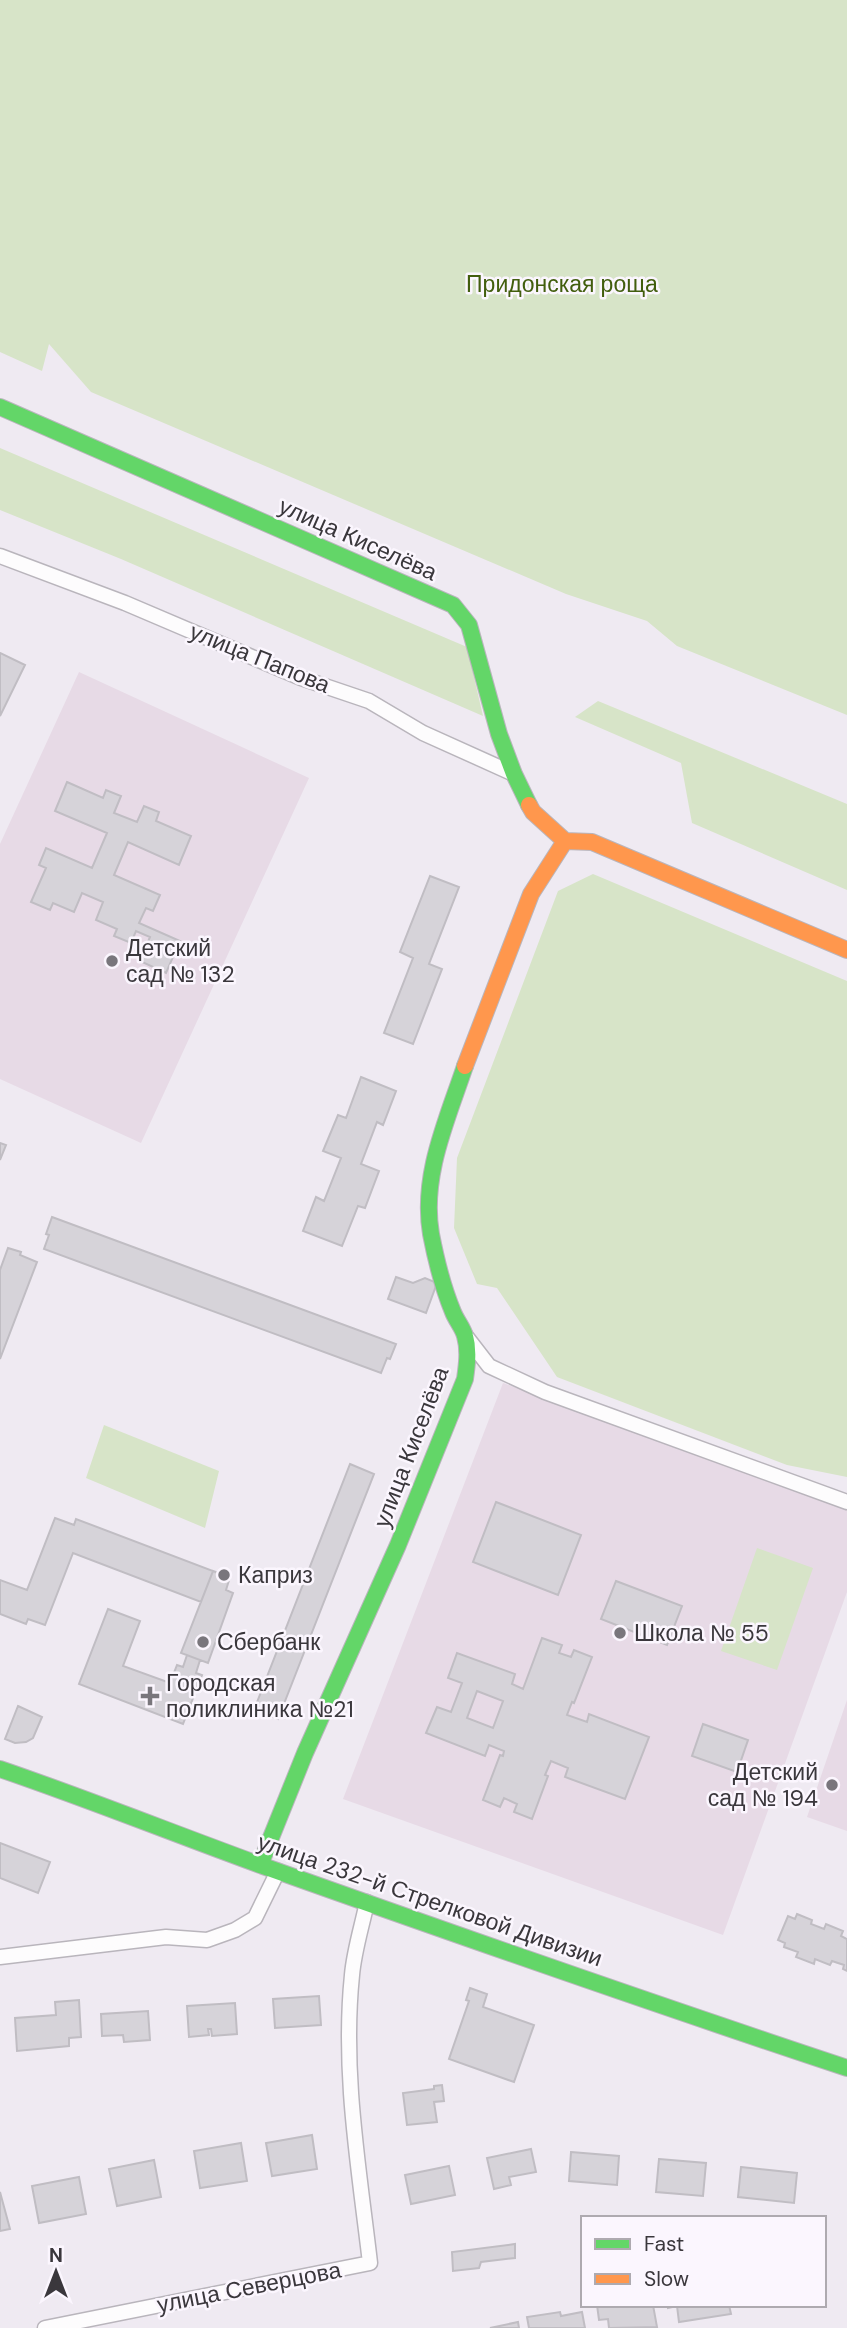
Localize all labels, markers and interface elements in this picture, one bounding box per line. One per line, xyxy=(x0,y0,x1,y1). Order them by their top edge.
park label: Придонская роща xyxy=(466,269,658,299)
street label: улица Киселёва xyxy=(274,491,442,587)
street label: улица Папова xyxy=(185,616,335,700)
place label: Детский сад № 132 xyxy=(126,933,235,989)
marker: Детский сад № 132 xyxy=(104,953,120,969)
street label: улица Киселёва xyxy=(367,1362,456,1532)
place label: Каприз xyxy=(238,1560,313,1590)
marker: Каприз xyxy=(216,1567,232,1583)
place label: Школа № 55 xyxy=(634,1618,769,1648)
marker: Школа № 55 xyxy=(612,1625,628,1641)
place label: Сбербанк xyxy=(217,1627,321,1657)
marker: Сбербанк xyxy=(195,1634,211,1650)
place label: Городская поликлиника №21 xyxy=(166,1668,354,1724)
marker: Городская поликлиника №21 xyxy=(140,1686,160,1706)
place label: Детский сад № 194 xyxy=(708,1757,818,1813)
marker: Детский сад № 194 xyxy=(824,1777,840,1793)
street label: улица 232-й Стрелковой Дивизии xyxy=(254,1827,606,1973)
legend xyxy=(581,2216,826,2307)
text: Fast xyxy=(644,2230,684,2258)
north arrow xyxy=(21,2237,91,2307)
text: N xyxy=(49,2243,63,2268)
street label: улица Северцова xyxy=(154,2254,344,2320)
text: Slow xyxy=(644,2265,689,2293)

